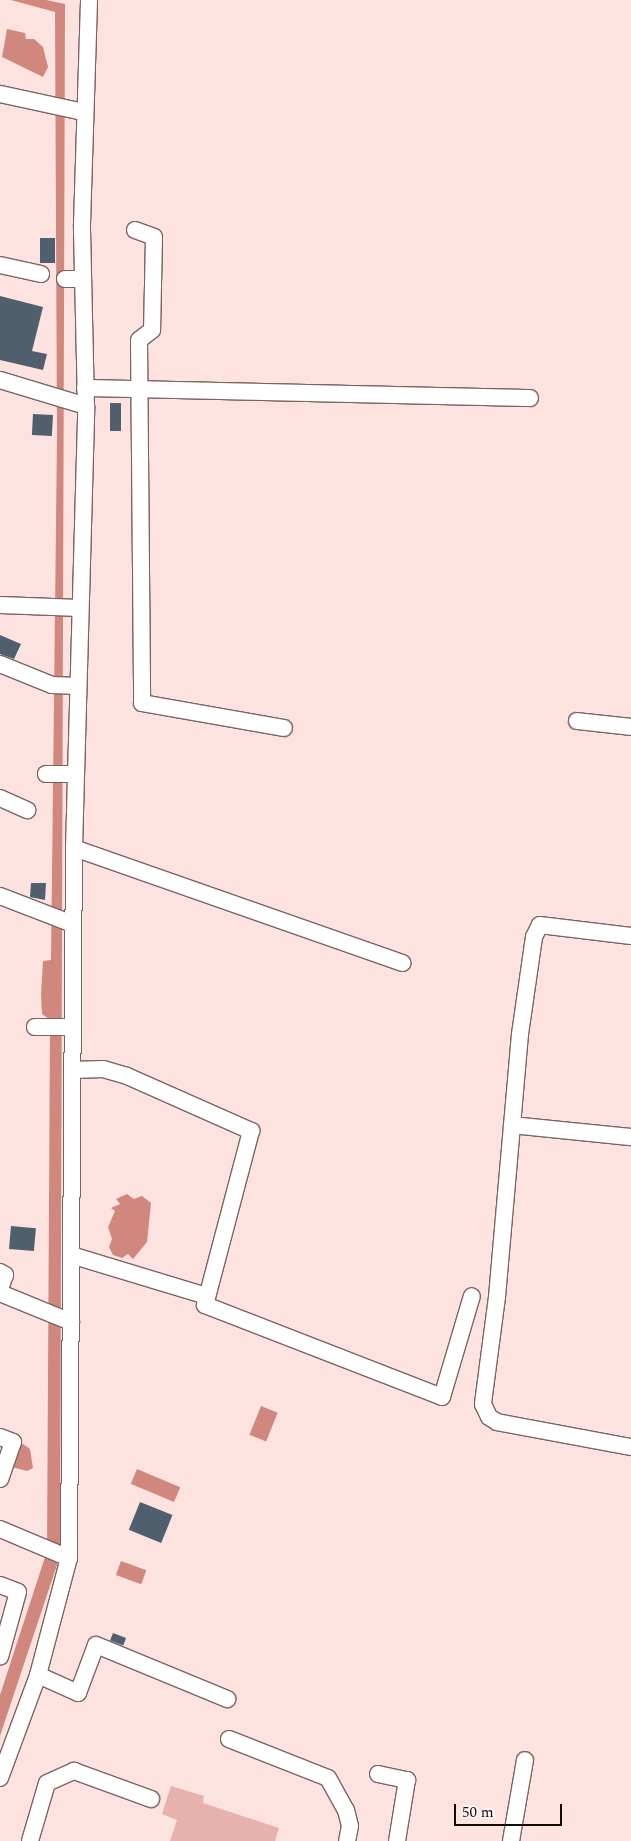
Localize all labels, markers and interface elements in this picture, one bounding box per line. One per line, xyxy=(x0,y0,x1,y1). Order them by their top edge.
scale bar xyxy=(456,1794,564,1826)
text: 50 m xyxy=(462,1801,494,1824)

